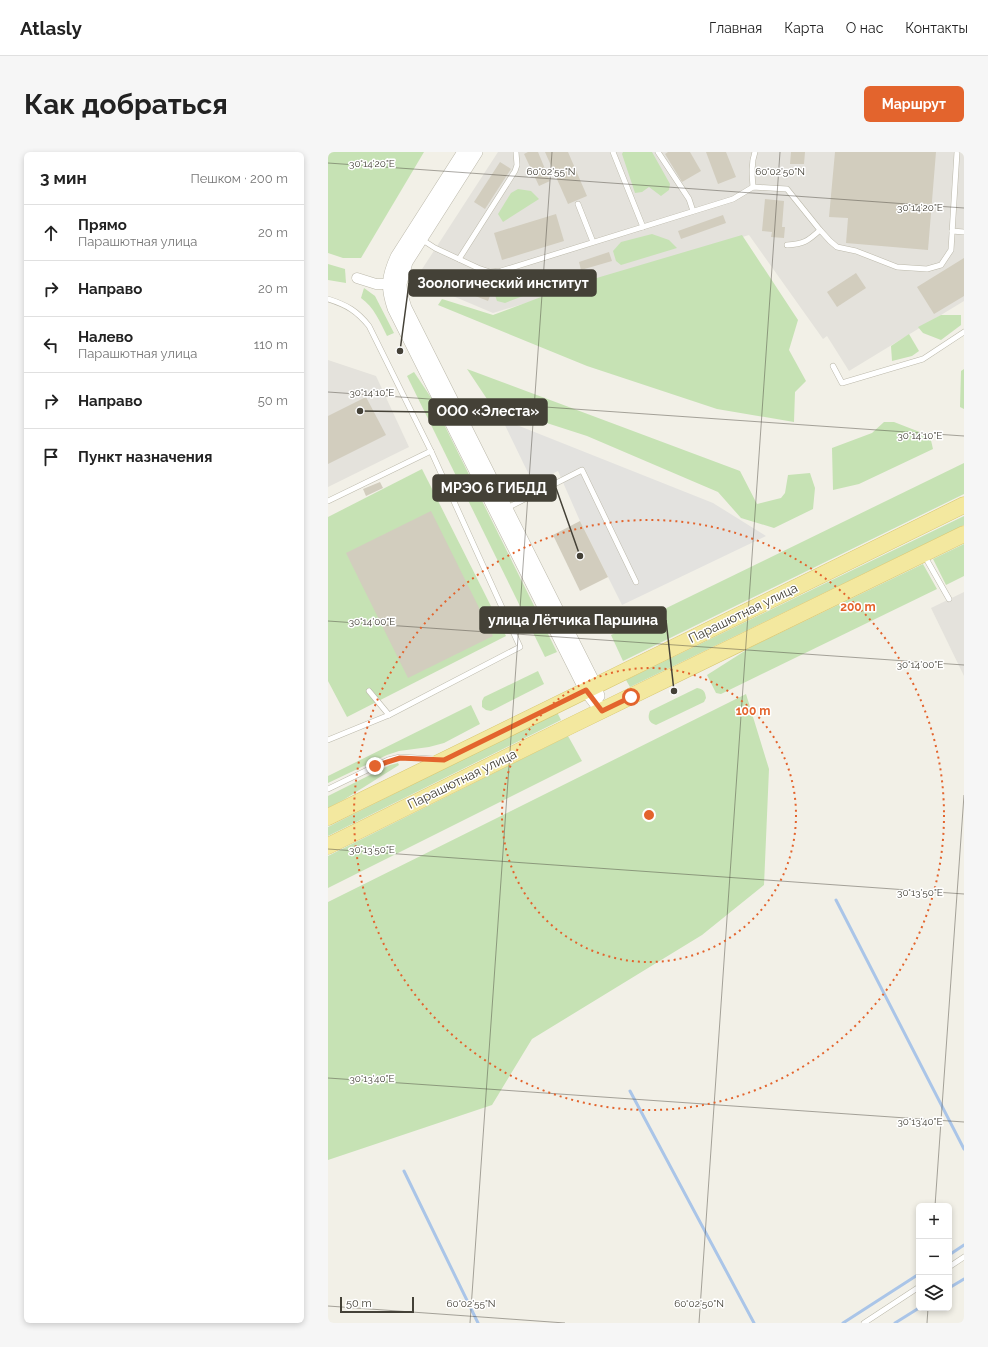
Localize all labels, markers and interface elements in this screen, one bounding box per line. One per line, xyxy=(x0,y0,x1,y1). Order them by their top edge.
text: Atlasly xyxy=(20,17,82,39)
text: Главная xyxy=(709,20,762,36)
text: Карта xyxy=(784,20,824,36)
text: О нас xyxy=(846,20,883,36)
text: Контакты xyxy=(905,20,968,36)
button: Маршрут xyxy=(864,86,964,122)
text: Как добраться xyxy=(24,88,228,121)
text: 30°14'20"E xyxy=(349,158,395,169)
text: 60°02'55"N xyxy=(526,166,576,177)
text: 60°02'50"N xyxy=(755,166,805,177)
text: 3 мин xyxy=(40,168,87,188)
text: Пешком · 200 m xyxy=(190,171,288,186)
text: 30°14'20"E xyxy=(897,202,943,213)
text: Прямо xyxy=(78,216,127,234)
icon: ahead xyxy=(40,222,62,244)
text: 20 m xyxy=(258,225,288,240)
text: Парашютная улица xyxy=(78,234,197,249)
callout: Зоологический институт xyxy=(409,270,596,296)
text: Зоологический институт xyxy=(417,275,589,291)
icon: right xyxy=(40,278,62,300)
text: Направо xyxy=(78,280,142,298)
text: 20 m xyxy=(258,281,288,296)
text: Налево xyxy=(78,328,133,346)
icon: left xyxy=(40,334,62,356)
text: 110 m xyxy=(254,337,288,352)
text: Парашютная улица xyxy=(78,346,197,361)
text: 30°14'10"E xyxy=(350,387,394,398)
icon: right xyxy=(40,390,62,412)
text: Направо xyxy=(78,392,142,410)
text: 50 m xyxy=(258,393,288,408)
callout: ООО «Элеста» xyxy=(429,399,547,425)
text: ООО «Элеста» xyxy=(437,403,539,419)
text: 30°14'10"E xyxy=(898,430,942,441)
icon: arrive xyxy=(40,446,62,468)
text: Пункт назначения xyxy=(78,448,212,466)
callout: МРЭО 6 ГИБДД xyxy=(433,475,556,501)
text: МРЭО 6 ГИБДД xyxy=(441,480,547,496)
street label: Парашютная улица xyxy=(686,580,800,646)
text: 200 m xyxy=(840,600,876,614)
callout: улица Лётчика Паршина xyxy=(480,607,666,633)
text: улица Лётчика Паршина xyxy=(488,612,658,628)
text: 30°14'00"E xyxy=(349,616,395,627)
text: 30°14'00"E xyxy=(897,659,943,670)
route start xyxy=(622,688,640,706)
text: 100 m xyxy=(736,704,770,718)
street label: Парашютная улица xyxy=(405,746,519,812)
route end xyxy=(366,757,384,775)
centre of rings xyxy=(642,808,656,822)
text: 30°13'50"E xyxy=(349,844,395,855)
text: 30°13'50"E xyxy=(897,887,943,898)
text: 30°13'40"E xyxy=(349,1073,395,1084)
text: 30°13'40"E xyxy=(897,1116,943,1127)
map controls xyxy=(916,1203,952,1311)
button: + xyxy=(916,1203,952,1239)
button: − xyxy=(916,1239,952,1275)
button: layers xyxy=(916,1275,952,1311)
scale bar xyxy=(340,1295,414,1314)
text: 50 m xyxy=(346,1297,372,1310)
text: 60°02'55"N xyxy=(446,1298,496,1309)
text: 60°02'50"N xyxy=(674,1298,724,1309)

